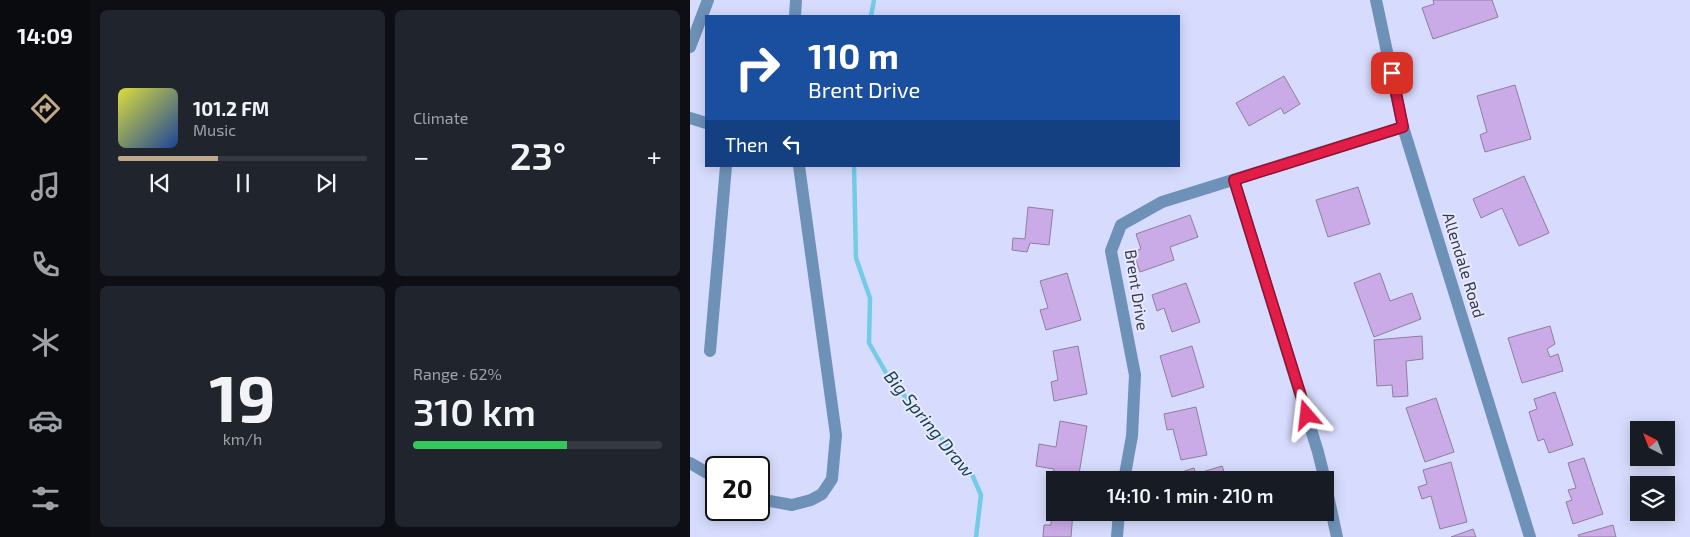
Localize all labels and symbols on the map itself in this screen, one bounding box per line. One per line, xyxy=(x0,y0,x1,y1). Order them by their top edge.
pin xyxy=(1371,52,1413,94)
street label: Allendale Road xyxy=(1439,210,1490,320)
street label: Brent Drive xyxy=(1122,248,1153,332)
water label: Big Spring Draw xyxy=(880,365,980,482)
position arrow xyxy=(1280,388,1332,440)
north arrow xyxy=(1630,421,1675,466)
speed limit sign: 20 xyxy=(705,456,770,521)

